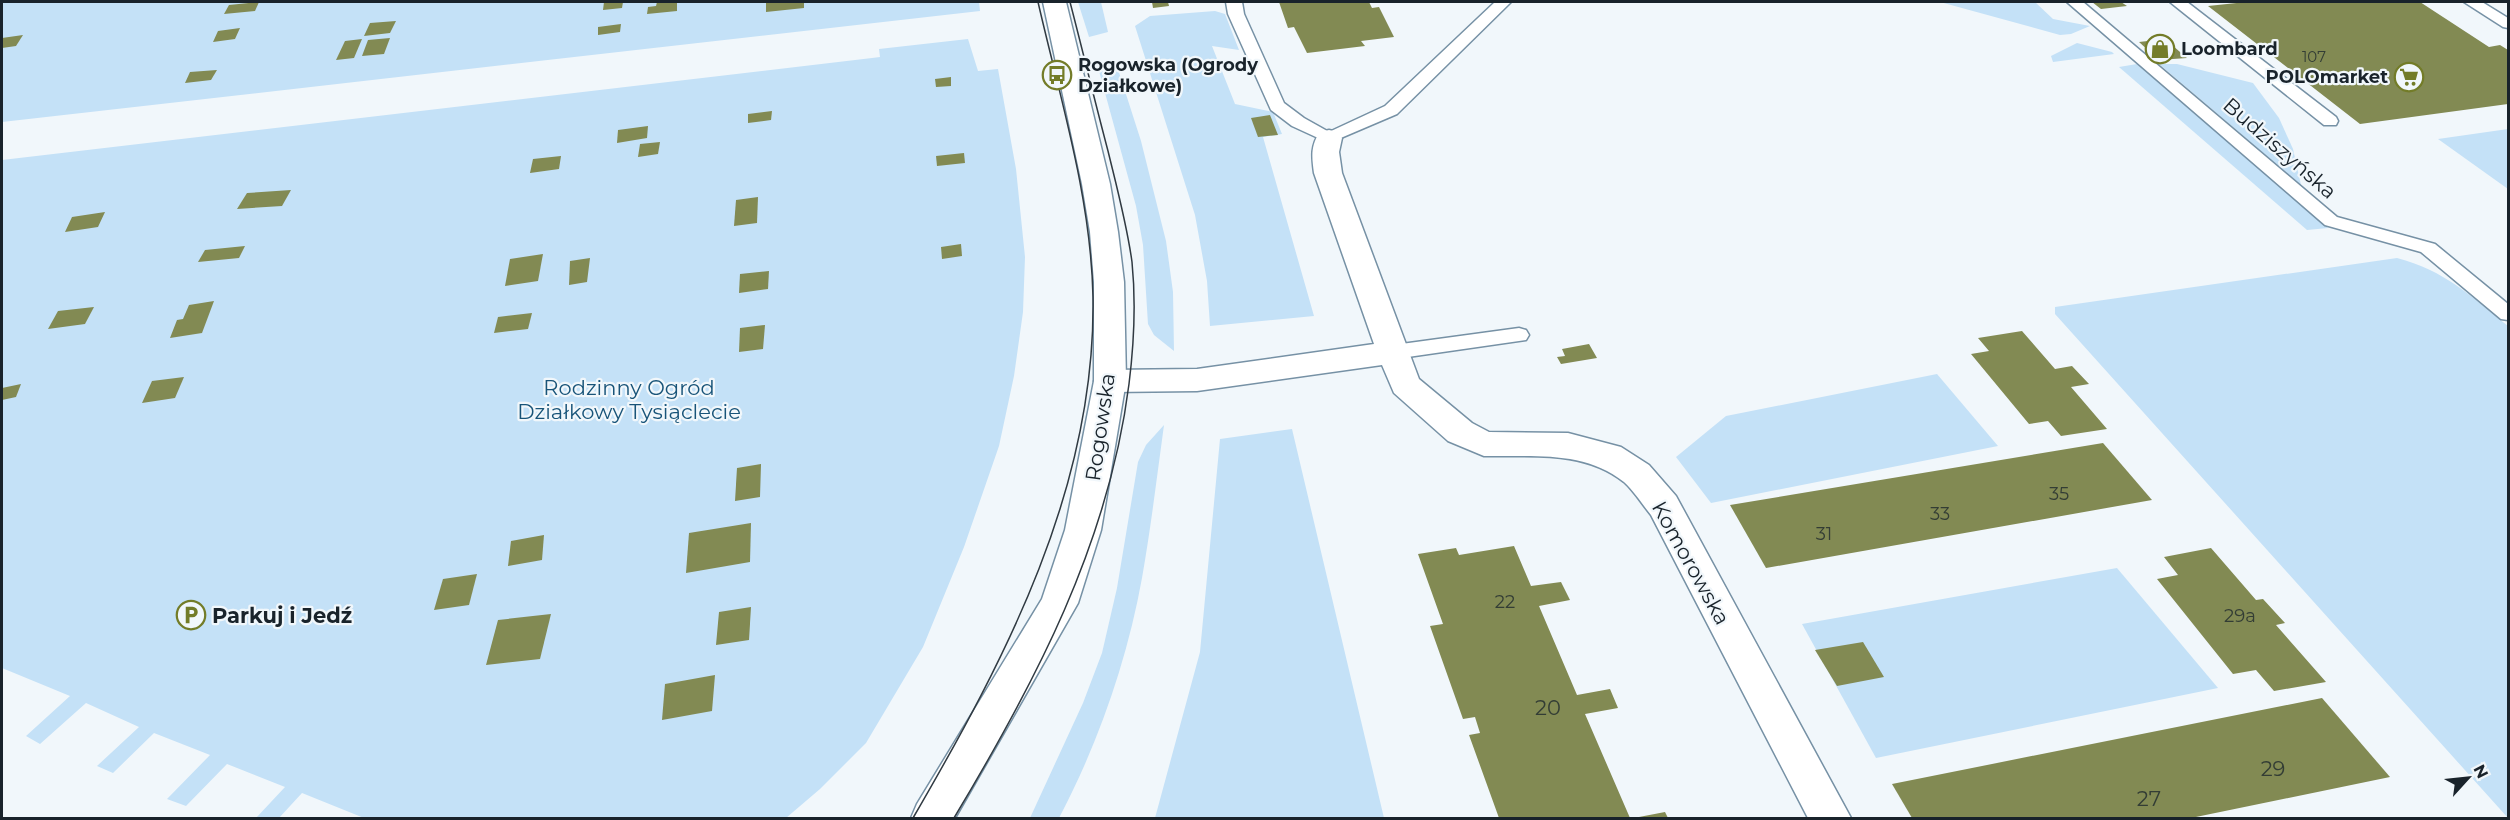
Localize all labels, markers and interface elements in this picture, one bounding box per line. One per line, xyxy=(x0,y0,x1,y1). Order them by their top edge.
shop icon: Loombard xyxy=(2144,33,2176,65)
place label: Loombard xyxy=(2181,38,2278,60)
house number: 107 xyxy=(2302,47,2326,66)
place label: Rogowska (Ogrody Działkowe) xyxy=(1078,54,1258,97)
bus stop icon: Rogowska (Ogrody Działkowe) xyxy=(1041,59,1073,91)
supermarket icon: POLOmarket xyxy=(2393,61,2425,93)
place label: POLOmarket xyxy=(2266,66,2388,88)
street label: Budziszyńska xyxy=(2218,92,2342,204)
street label: Rogowska xyxy=(1080,371,1120,483)
park label: Rodzinny Ogród Działkowy Tysiąclecie xyxy=(517,375,741,424)
house number: 35 xyxy=(2049,483,2069,505)
street label: Komorowska xyxy=(1647,497,1735,629)
house number: 33 xyxy=(1930,503,1950,525)
house number: 31 xyxy=(1816,523,1832,545)
house number: 22 xyxy=(1495,591,1515,613)
parking icon: Parkuj i Jedź xyxy=(175,599,207,631)
place label: Parkuj i Jedź xyxy=(212,603,352,628)
house number: 29a xyxy=(2224,605,2256,627)
house number: 20 xyxy=(1535,695,1561,720)
north arrow xyxy=(2438,748,2498,808)
house number: 29 xyxy=(2261,756,2285,781)
text: N xyxy=(2470,761,2492,781)
house number: 27 xyxy=(2137,786,2161,811)

